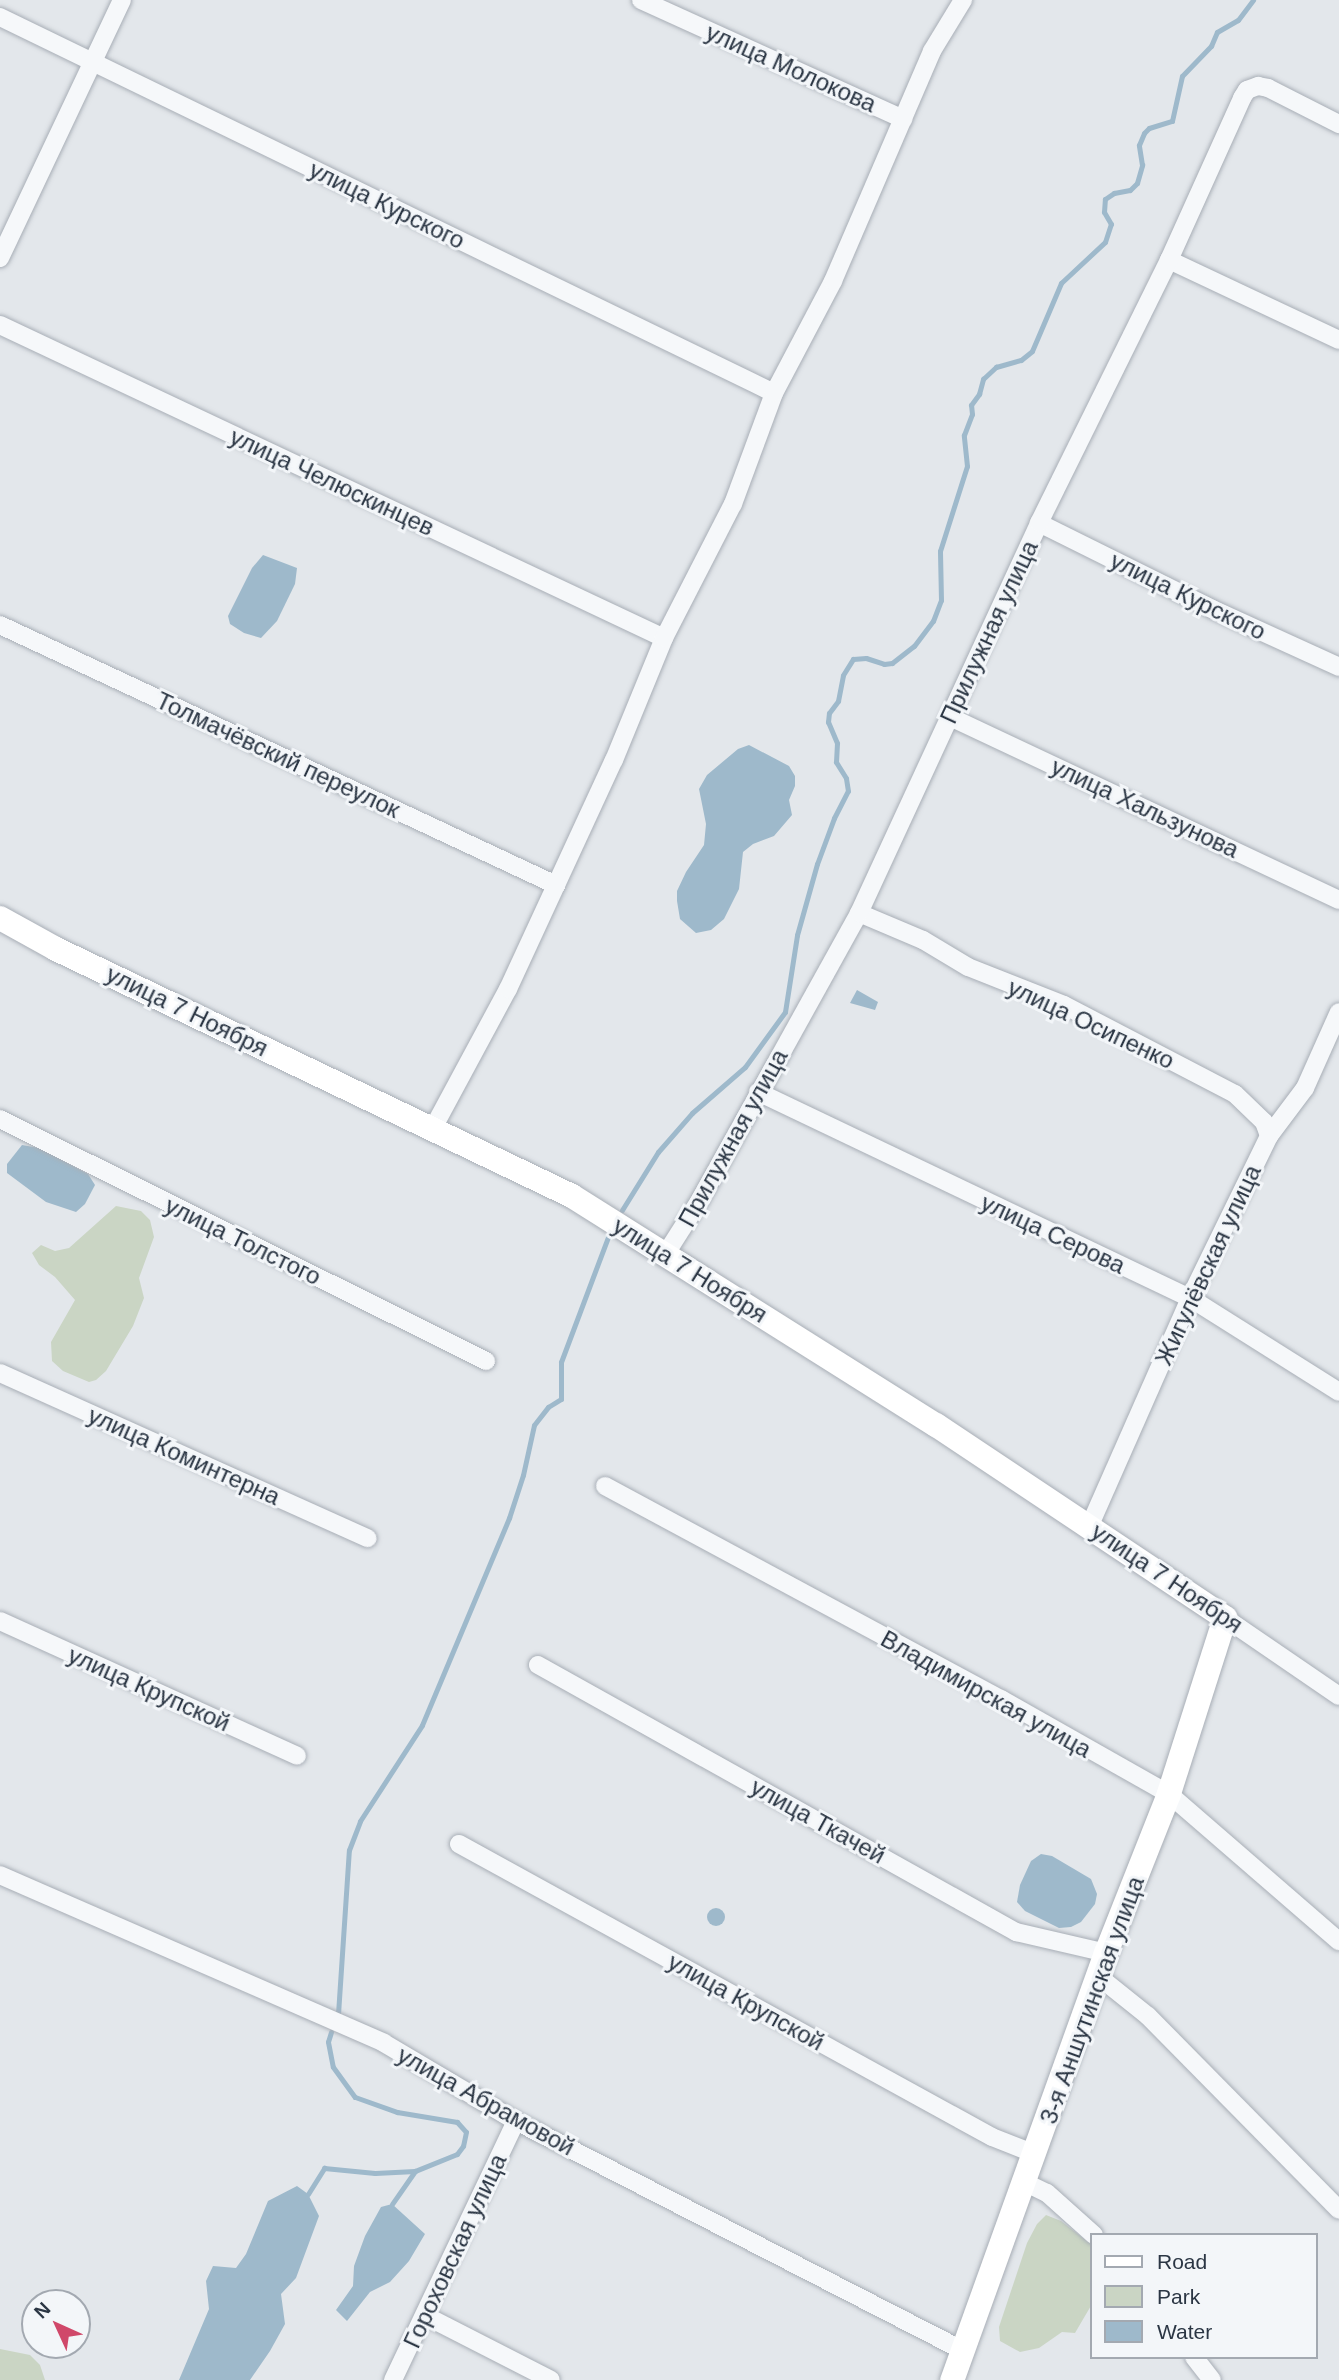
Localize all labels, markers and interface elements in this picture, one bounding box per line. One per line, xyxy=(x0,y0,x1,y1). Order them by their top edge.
street label: улица Молокова xyxy=(701,18,881,118)
street label: улица Курского xyxy=(305,155,469,255)
street label: улица Челюскинцев xyxy=(225,422,439,542)
street label: Прилужная улица xyxy=(934,536,1044,728)
street label: улица Курского xyxy=(1106,546,1270,646)
street label: Толмачёвский переулок xyxy=(152,686,404,824)
street label: улица Хальзунова xyxy=(1047,752,1243,864)
street label: улица 7 Ноября xyxy=(102,959,272,1063)
street label: улица Осипенко xyxy=(1003,973,1179,1075)
street label: Прилужная улица xyxy=(672,1044,794,1232)
street label: Жигулёвская улица xyxy=(1149,1160,1267,1370)
street label: улица Серова xyxy=(976,1188,1130,1280)
street label: улица Толстого xyxy=(160,1191,326,1291)
street label: улица 7 Ноября xyxy=(608,1211,772,1329)
street label: улица Коминтерна xyxy=(84,1401,284,1511)
street label: улица 7 Ноября xyxy=(1086,1517,1248,1639)
street label: Владимирская улица xyxy=(876,1624,1096,1764)
street label: улица Крупской xyxy=(64,1640,234,1738)
street label: улица Ткачей xyxy=(746,1772,890,1870)
street label: 3-я Аншутинская улица xyxy=(1034,1872,1150,2128)
street label: улица Крупской xyxy=(663,1947,829,2057)
street label: улица Абрамовой xyxy=(392,2040,580,2162)
street label: Гороховская улица xyxy=(397,2149,513,2353)
legend xyxy=(1090,2233,1318,2359)
text: Road xyxy=(1157,2250,1207,2273)
text: Park xyxy=(1157,2285,1200,2308)
north arrow xyxy=(21,2289,91,2359)
text: N xyxy=(30,2298,54,2322)
text: Water xyxy=(1157,2320,1212,2343)

